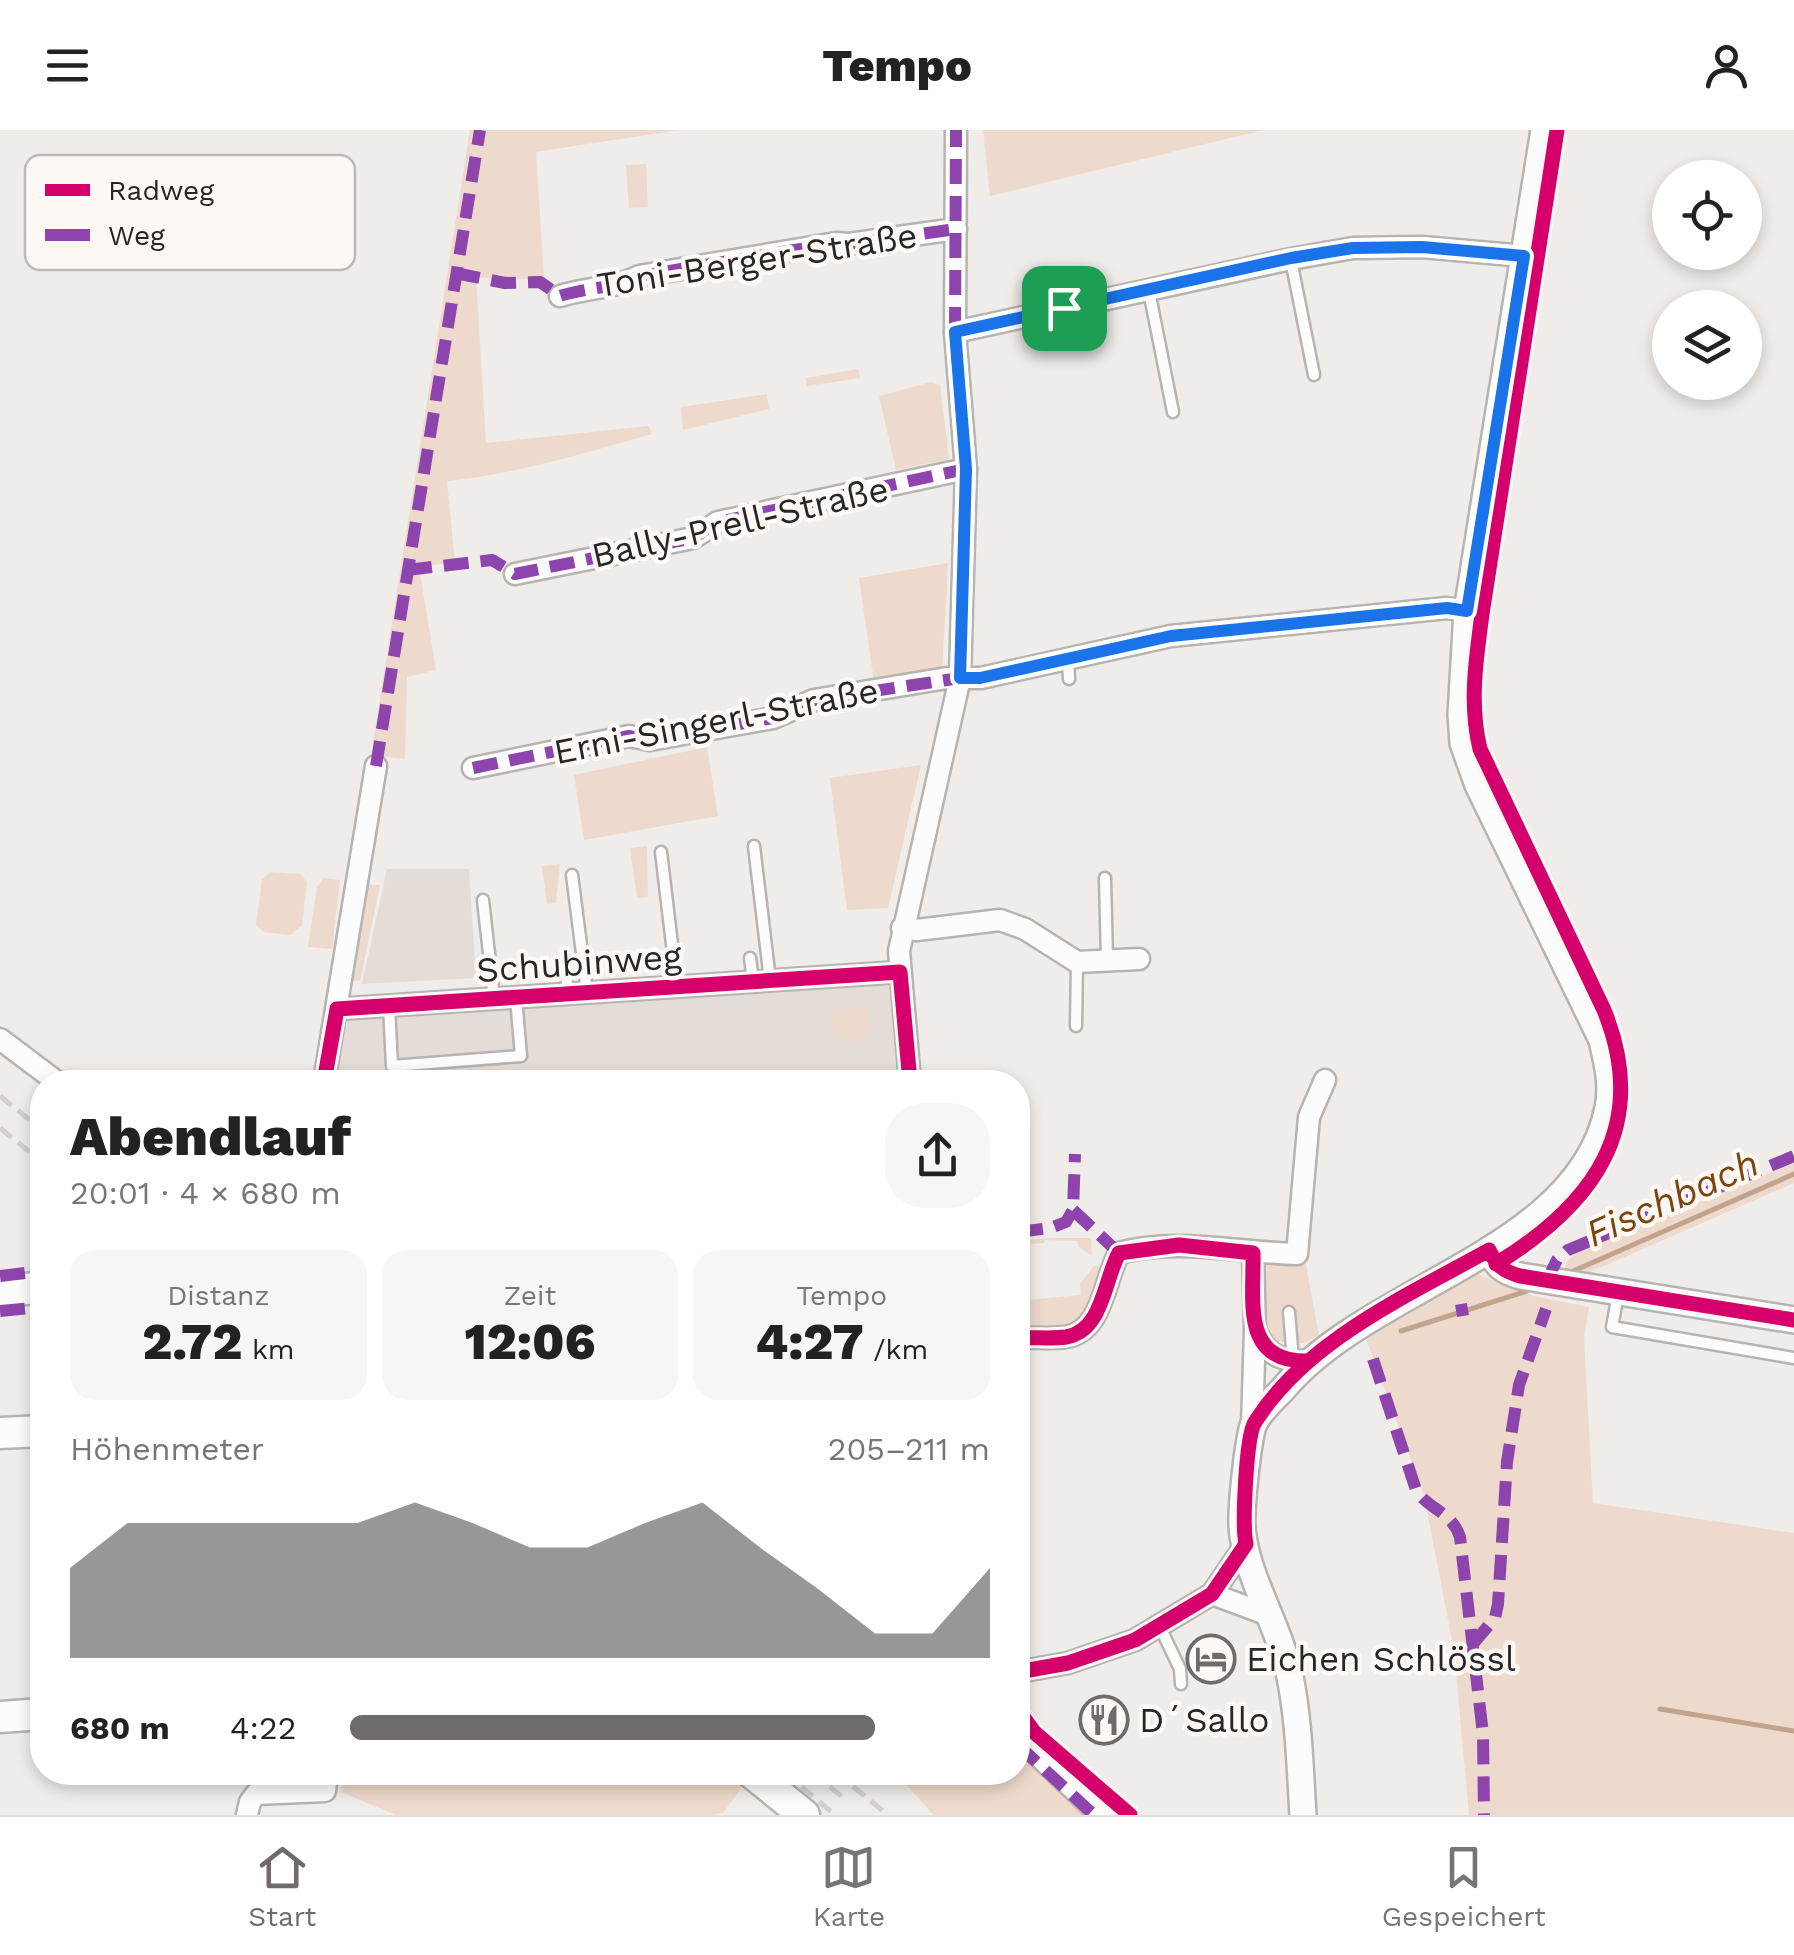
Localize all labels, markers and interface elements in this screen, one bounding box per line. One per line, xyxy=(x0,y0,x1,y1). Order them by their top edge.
icon: menu xyxy=(40,38,95,93)
icon: person xyxy=(1699,38,1754,93)
text: Tempo xyxy=(822,39,972,92)
legend xyxy=(25,155,355,270)
map controls xyxy=(1652,160,1762,400)
button: locate xyxy=(1652,160,1762,270)
text: Radweg xyxy=(108,174,214,207)
street label: Toni-Berger-Straße xyxy=(594,214,920,306)
text: Weg xyxy=(108,219,165,252)
pin xyxy=(1022,266,1107,351)
icon: arrive xyxy=(1037,281,1092,336)
button: layers xyxy=(1652,290,1762,400)
street label: Bally-Prell-Straße xyxy=(588,467,892,577)
street label: Erni-Singerl-Straße xyxy=(550,669,882,773)
street label: Schubinweg xyxy=(475,935,683,991)
button: share xyxy=(885,1103,990,1208)
text: Abendlauf xyxy=(70,1104,351,1168)
water label: Fischbach xyxy=(1579,1140,1765,1256)
text: 20:01 · 4 × 680 m xyxy=(70,1174,341,1212)
text: Distanz xyxy=(167,1279,269,1312)
text: Zeit xyxy=(504,1279,556,1312)
text: Tempo xyxy=(796,1279,887,1312)
text: 2.72 xyxy=(142,1312,242,1371)
text: 12:06 xyxy=(464,1312,596,1371)
text: 4:27 xyxy=(755,1312,864,1371)
text: km xyxy=(242,1333,294,1366)
text: /km xyxy=(864,1333,928,1366)
text: Höhenmeter xyxy=(70,1430,264,1468)
text: 205–211 m xyxy=(828,1430,990,1468)
hotel icon: Eichen Schlössl xyxy=(1185,1633,1237,1685)
place label: Eichen Schlössl xyxy=(1246,1638,1516,1680)
restaurant icon: D´Sallo xyxy=(1078,1694,1130,1746)
place label: D´Sallo xyxy=(1139,1699,1270,1741)
text: 680 m xyxy=(70,1709,170,1747)
text: 4:22 xyxy=(230,1709,296,1747)
tab: Start xyxy=(248,1840,316,1933)
tab: Karte xyxy=(813,1840,885,1933)
tab: Gespeichert xyxy=(1382,1840,1546,1933)

